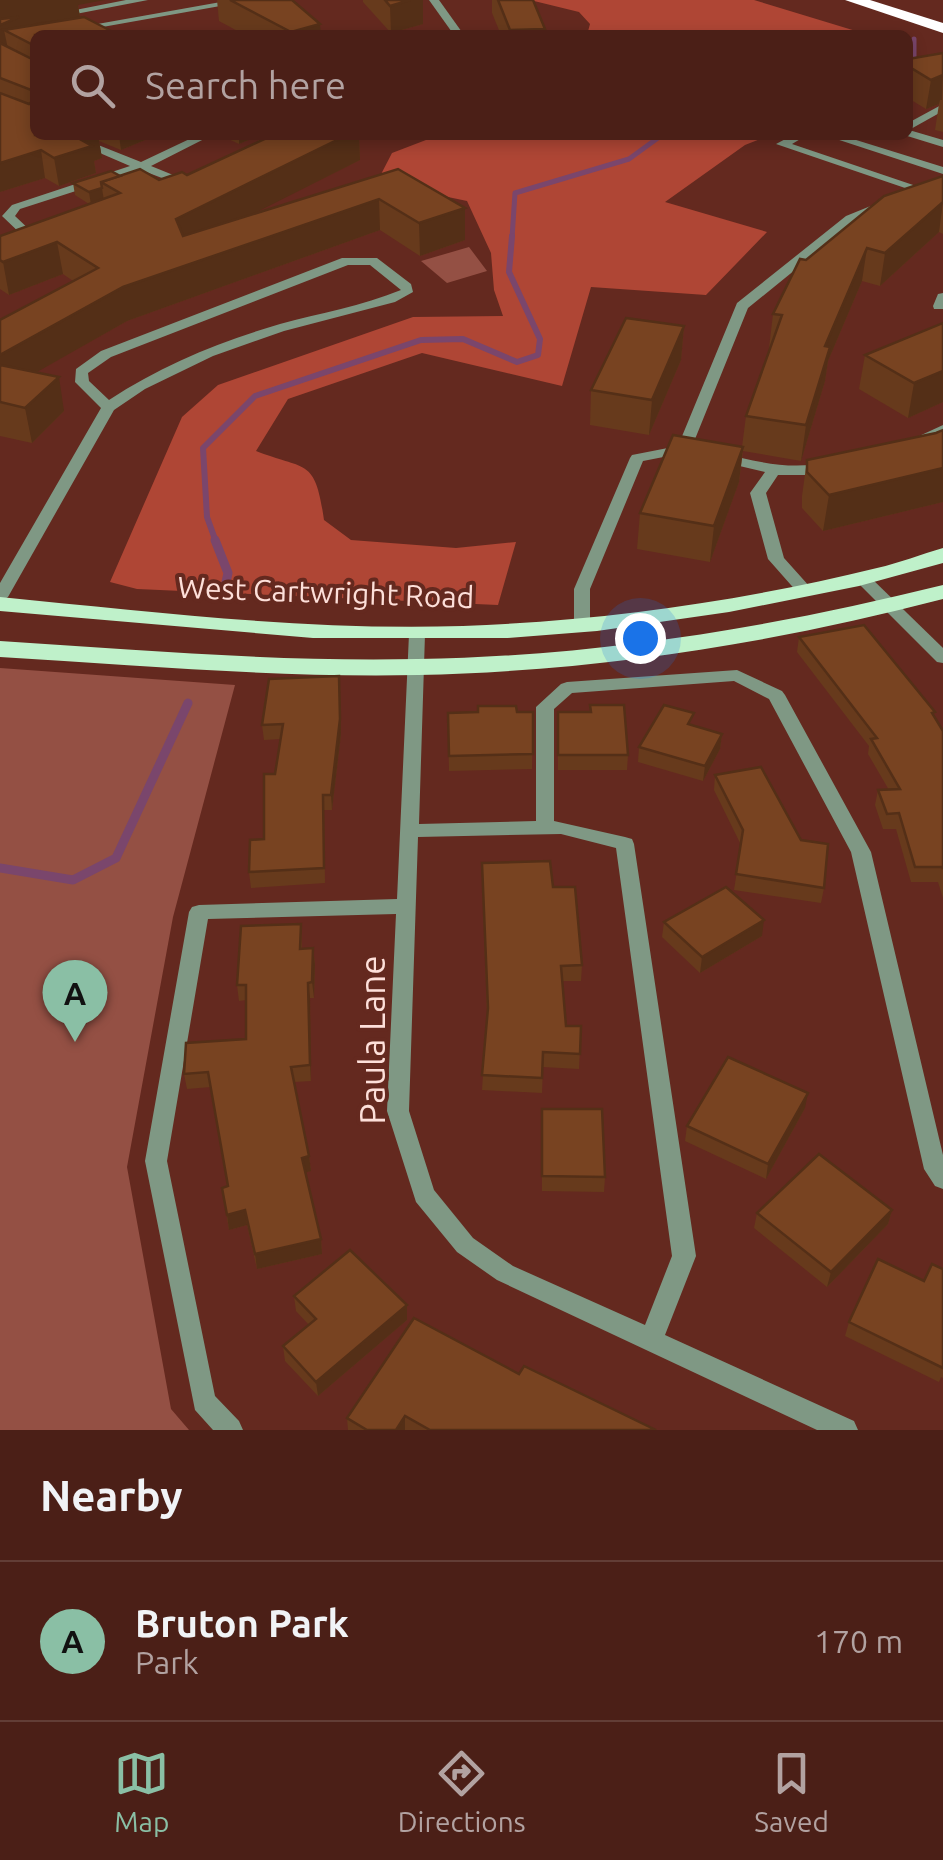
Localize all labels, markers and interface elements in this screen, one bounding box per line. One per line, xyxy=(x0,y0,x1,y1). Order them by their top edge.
search box xyxy=(30,30,913,140)
icon: search xyxy=(65,58,120,113)
text: Search here xyxy=(145,64,346,106)
street label: West Cartwright Road xyxy=(177,570,475,614)
your location xyxy=(615,613,666,664)
street label: Paula Lane xyxy=(352,956,392,1124)
pin: A xyxy=(42,960,108,1042)
text: Nearby xyxy=(40,1472,183,1519)
text: Bruton Park xyxy=(135,1602,349,1644)
text: A xyxy=(61,1623,84,1659)
text: 170 m xyxy=(814,1623,903,1659)
text: Park xyxy=(135,1644,199,1680)
tab: Map xyxy=(114,1746,169,1837)
tab: Directions xyxy=(398,1746,526,1837)
tab: Saved xyxy=(754,1746,829,1837)

